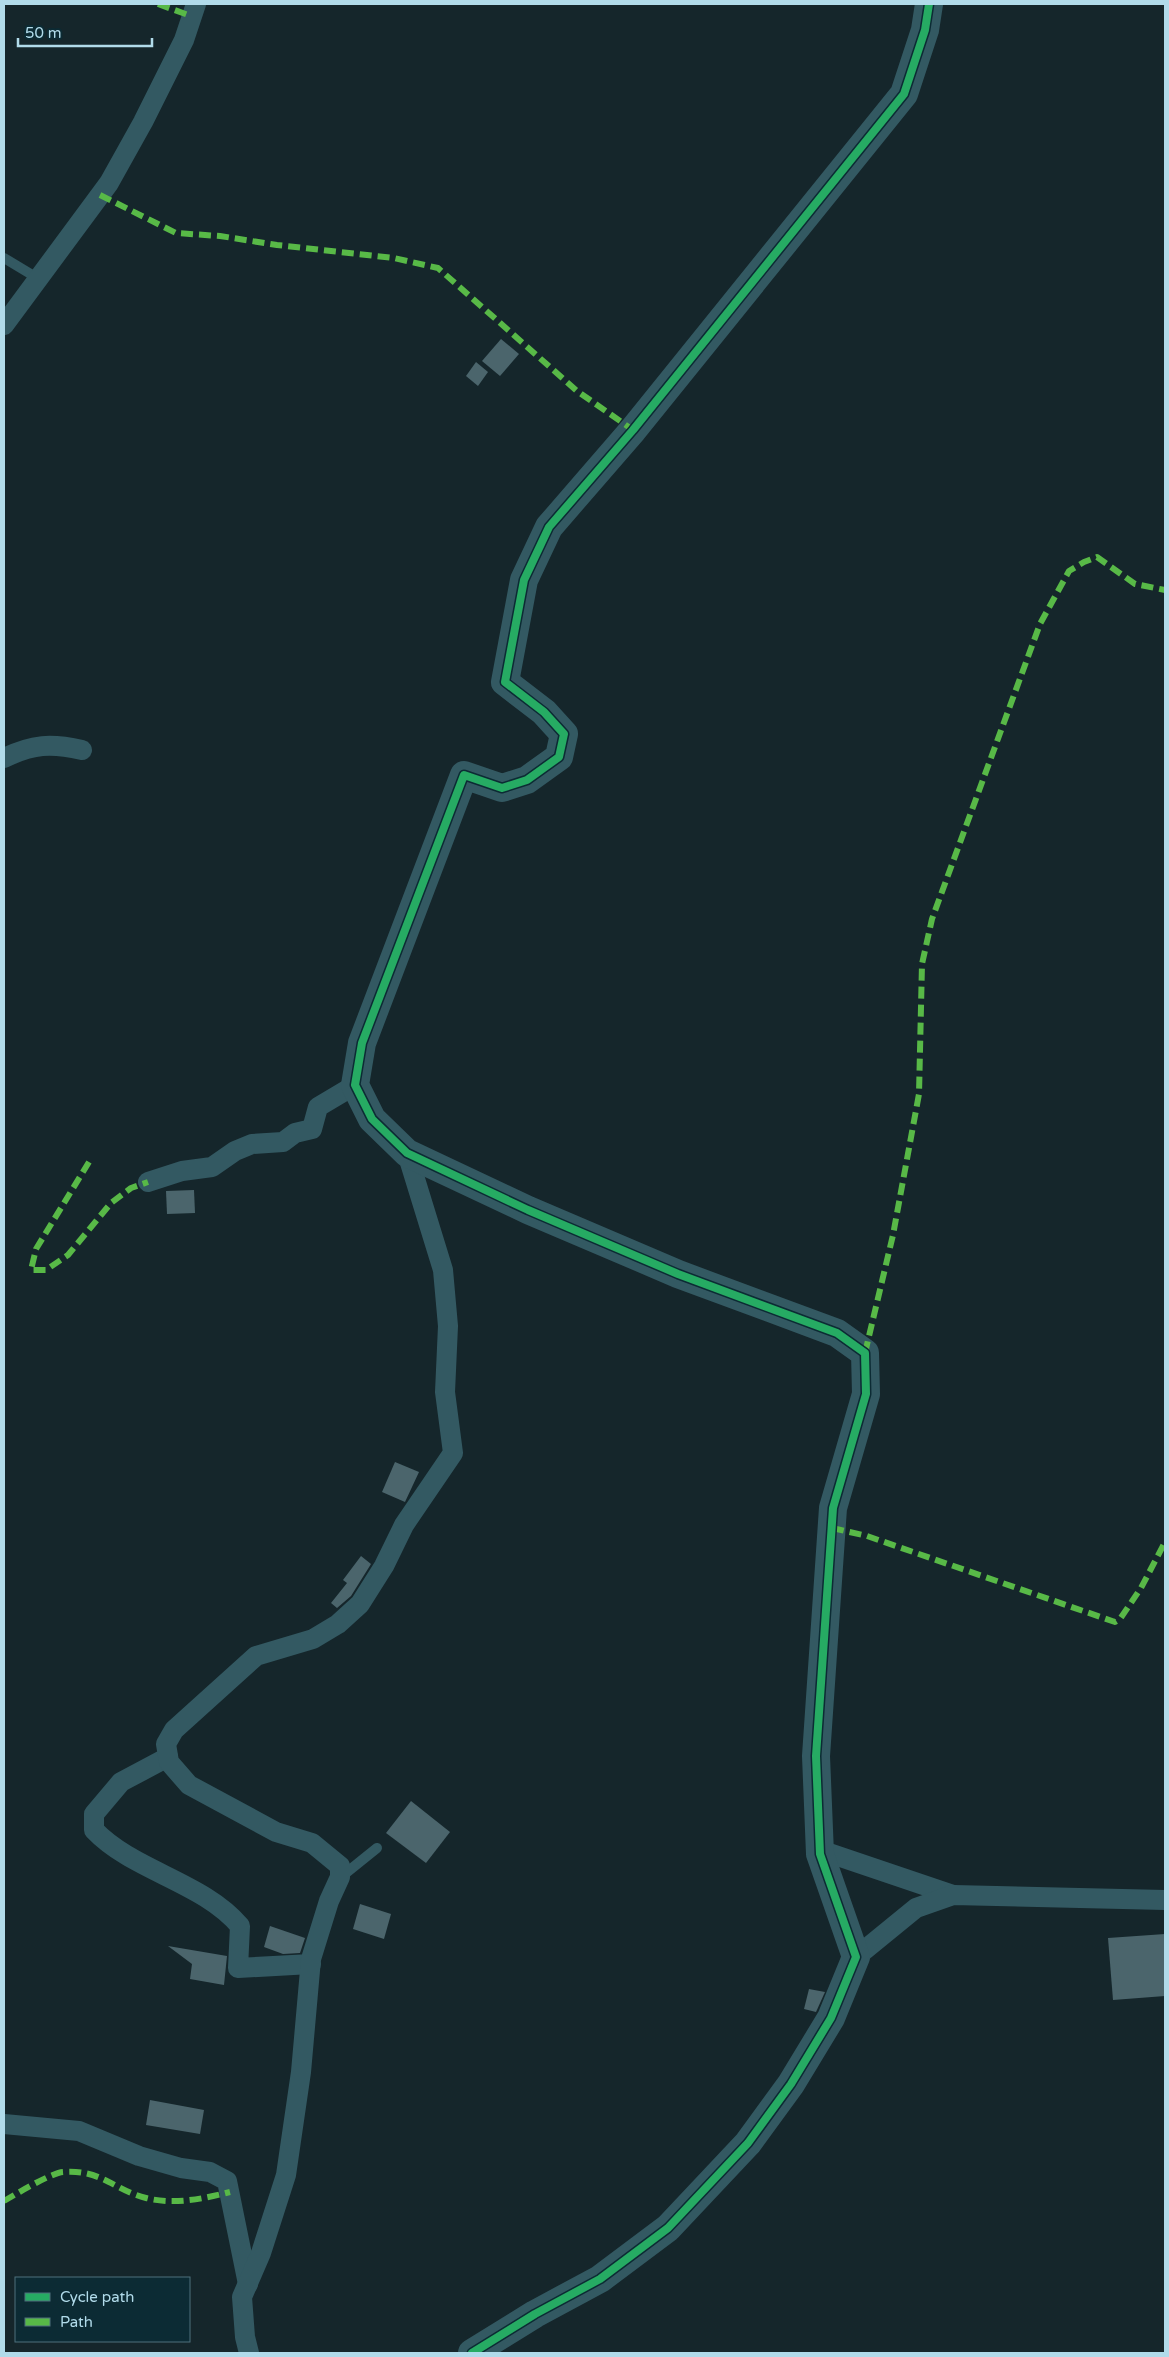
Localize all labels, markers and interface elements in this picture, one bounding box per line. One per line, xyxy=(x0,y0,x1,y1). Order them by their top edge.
scale bar xyxy=(18,15,151,47)
text: 50 m xyxy=(25,24,62,42)
legend xyxy=(15,2277,190,2342)
text: Cycle path xyxy=(60,2288,134,2306)
text: Path xyxy=(60,2313,93,2331)

